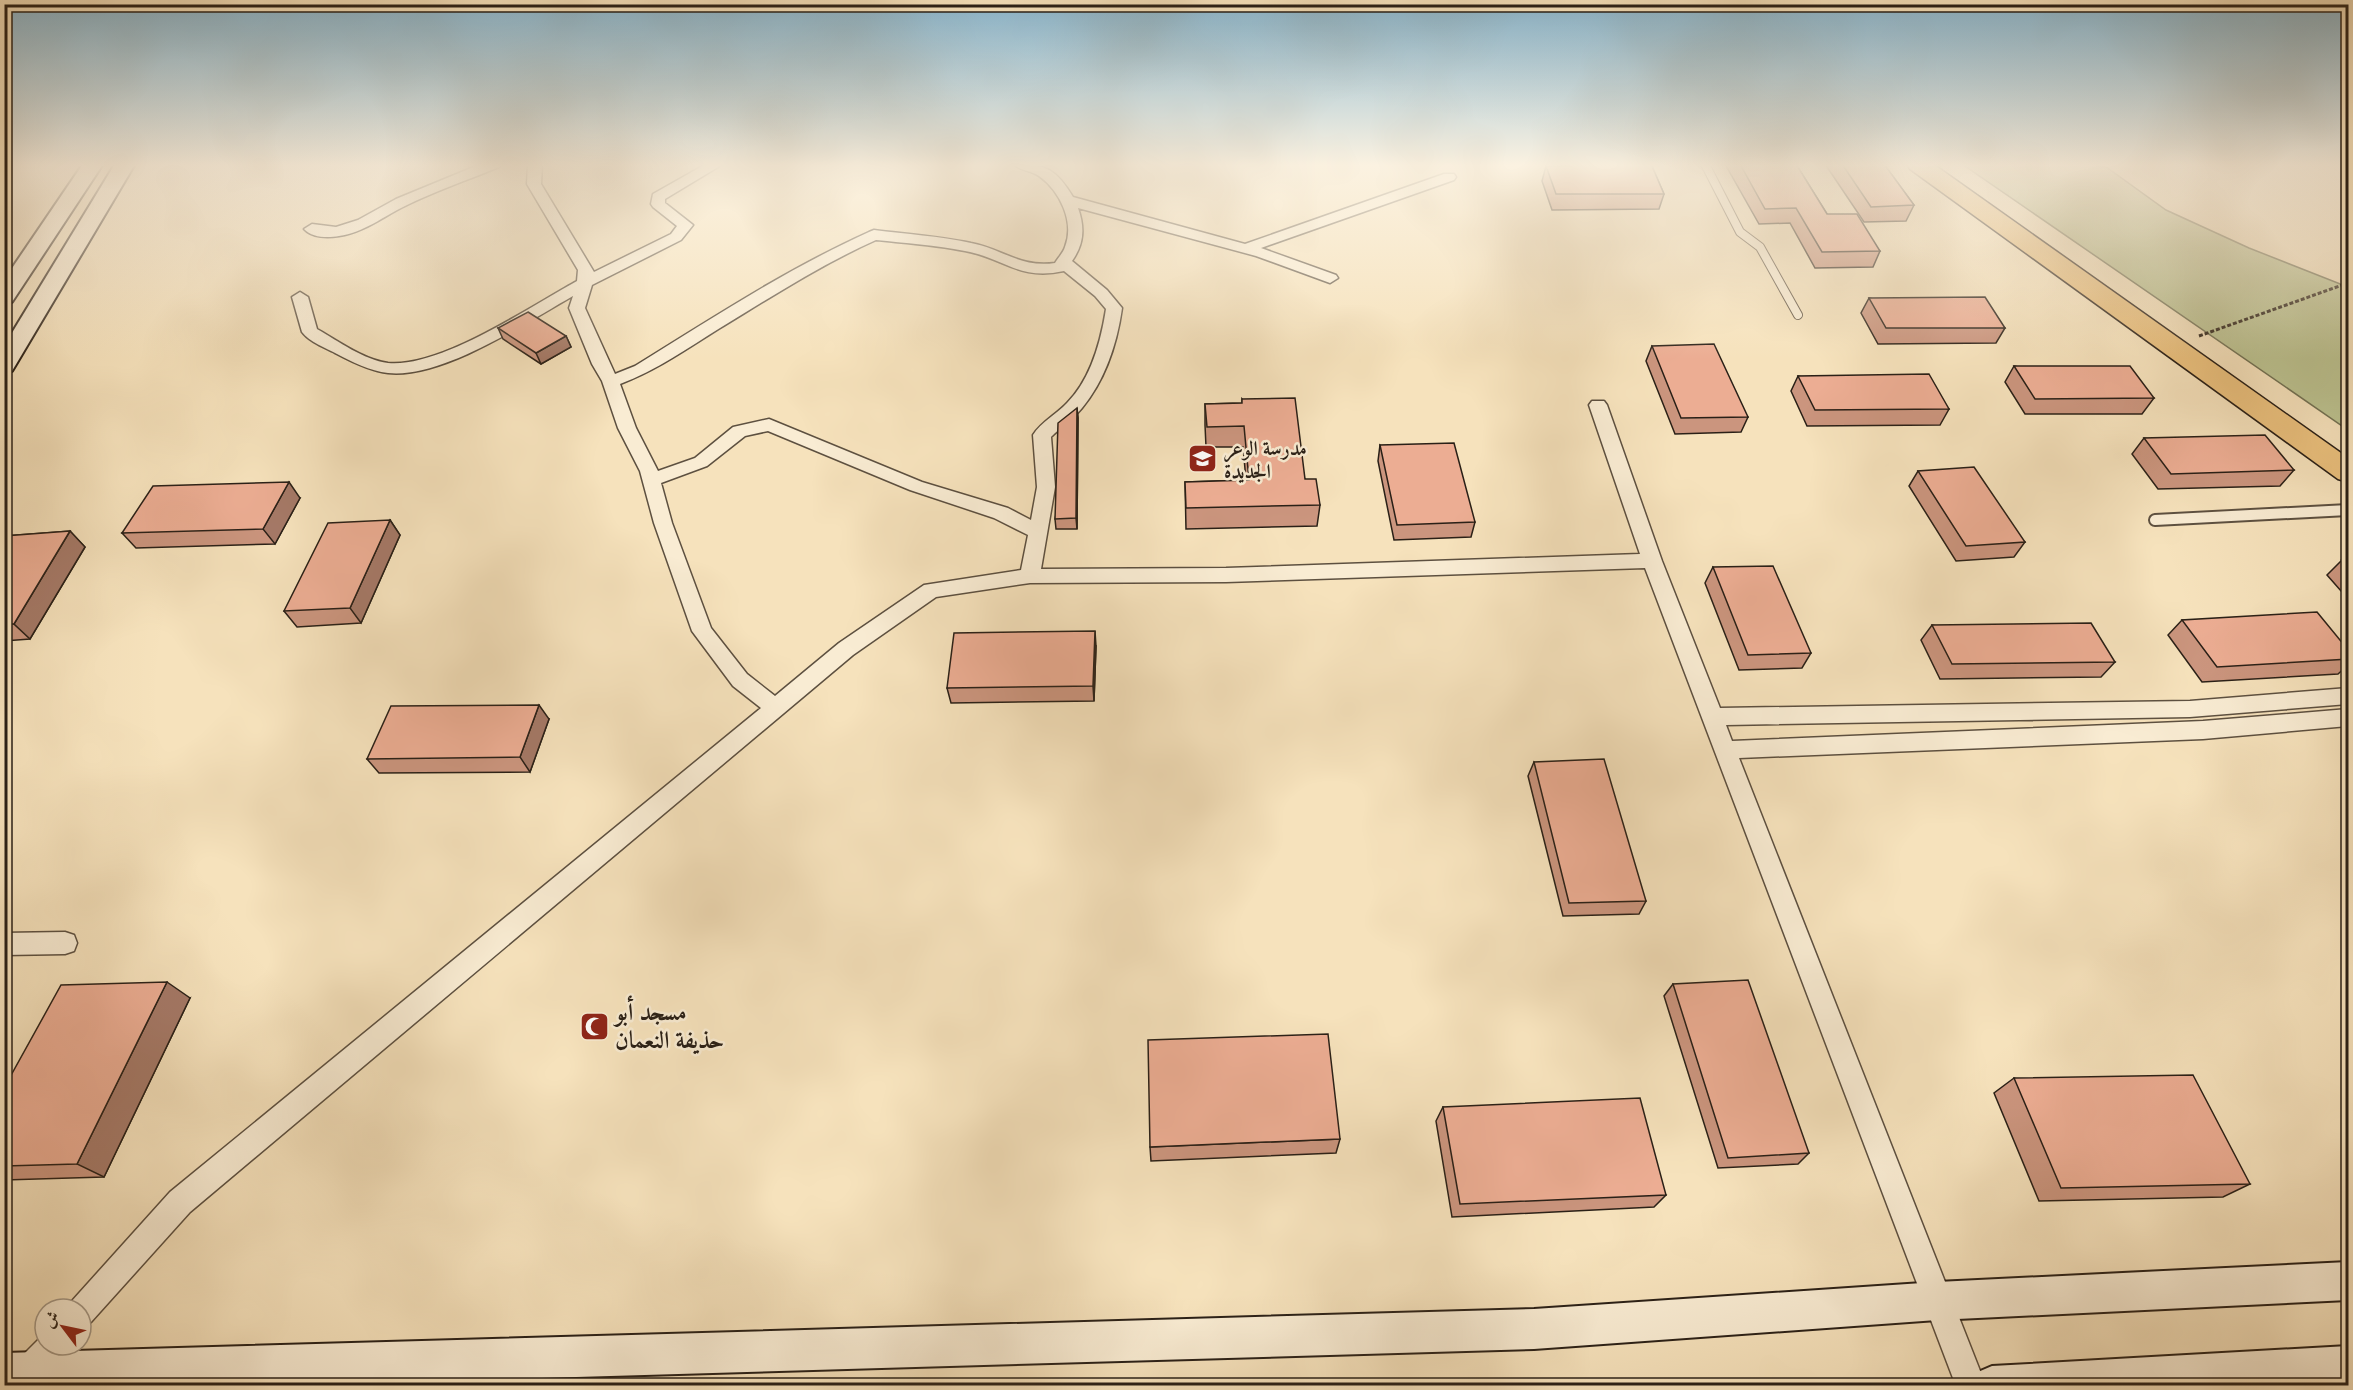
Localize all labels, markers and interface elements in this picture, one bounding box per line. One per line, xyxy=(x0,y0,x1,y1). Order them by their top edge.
place label: مدرسة الوعر الجديدة xyxy=(1224,436,1307,483)
school or university icon: مدرسة الوعر الجديدة xyxy=(1187,443,1219,475)
place label: مسجد أبو حذيفة النعمان xyxy=(612,995,724,1055)
mosque icon: مسجد أبو حذيفة النعمان xyxy=(578,1010,610,1042)
north arrow xyxy=(33,1297,93,1357)
text: ش xyxy=(38,1307,63,1331)

